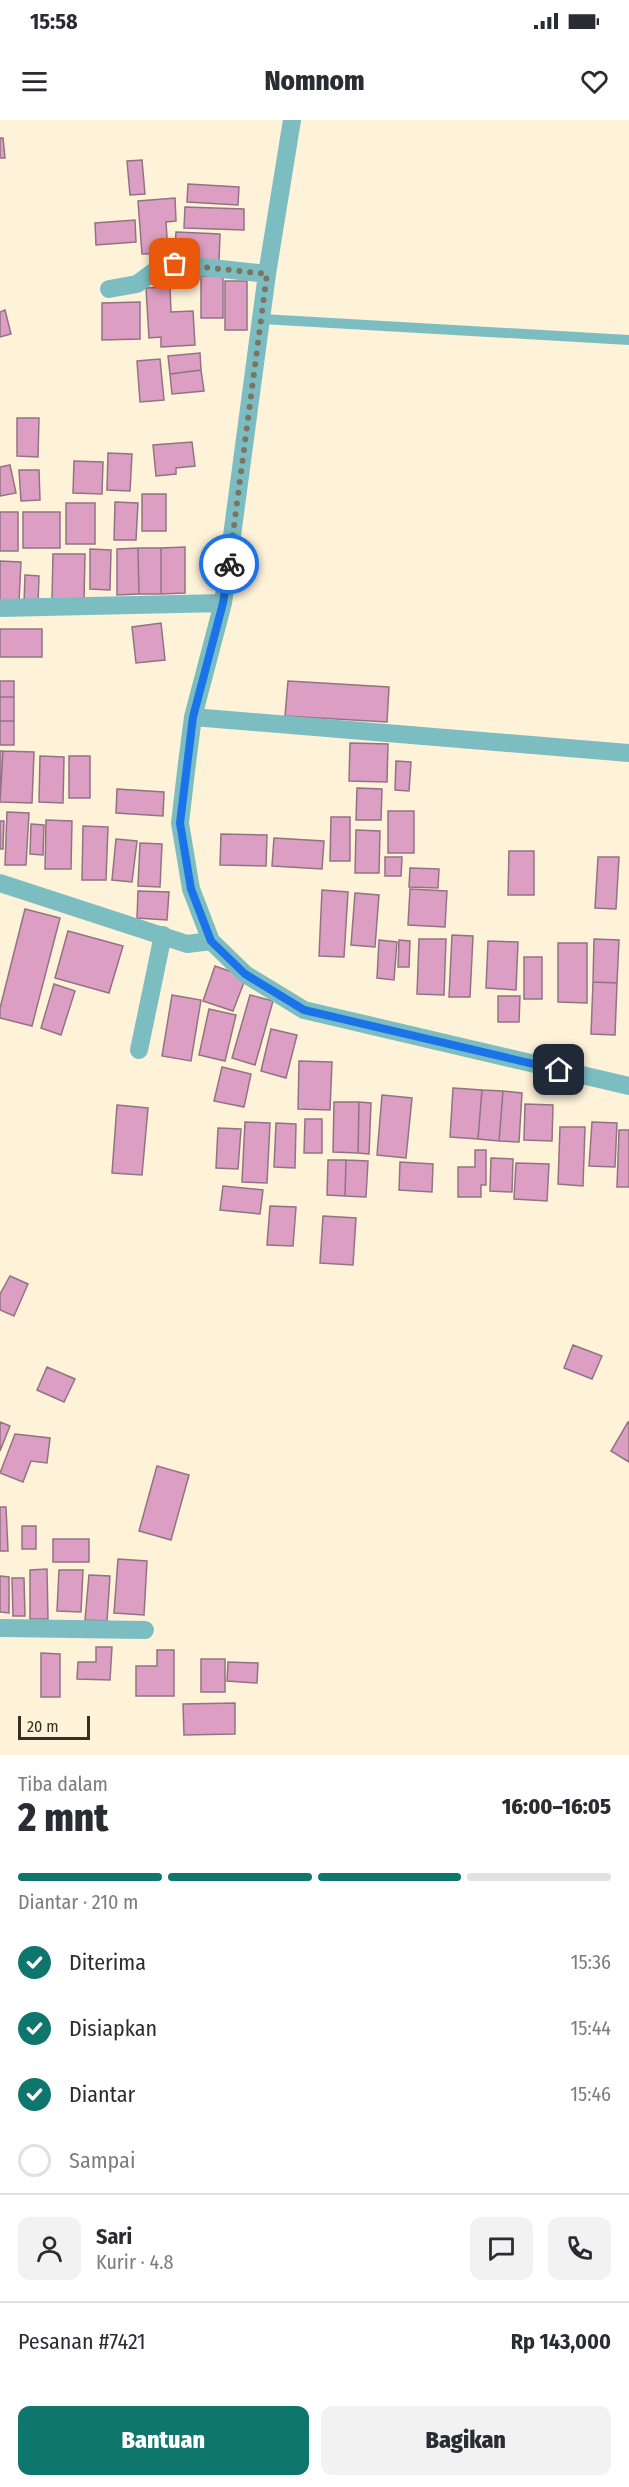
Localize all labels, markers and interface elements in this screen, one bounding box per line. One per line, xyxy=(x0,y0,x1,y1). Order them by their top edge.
text: 15:58 xyxy=(30,8,78,35)
icon: menu xyxy=(18,65,51,98)
text: Nomnom xyxy=(264,65,365,97)
icon: heart xyxy=(578,65,611,98)
pin xyxy=(149,238,200,289)
icon: bag xyxy=(158,247,191,280)
courier xyxy=(199,534,259,594)
icon: bike xyxy=(213,548,246,581)
pin xyxy=(533,1044,584,1095)
icon: home xyxy=(542,1053,575,1086)
scale bar xyxy=(18,1713,90,1740)
text: 20 m xyxy=(27,1717,58,1736)
text: Tiba dalam xyxy=(18,1772,108,1796)
text: 16:00–16:05 xyxy=(502,1793,611,1820)
text: 2 mnt xyxy=(18,1795,108,1841)
text: Diantar · 210 m xyxy=(18,1890,139,1914)
icon: check xyxy=(18,1946,51,1979)
text: Diterima xyxy=(69,1949,146,1976)
text: 15:36 xyxy=(571,1950,611,1974)
icon: check xyxy=(18,2012,51,2045)
text: Disiapkan xyxy=(69,2015,157,2042)
text: 15:44 xyxy=(571,2016,611,2040)
icon: check xyxy=(18,2078,51,2111)
text: Diantar xyxy=(69,2081,135,2108)
text: 15:46 xyxy=(570,2082,611,2106)
text: Sampai xyxy=(69,2147,135,2174)
button: person xyxy=(18,2217,81,2280)
button: chat xyxy=(470,2217,533,2280)
button: phone xyxy=(548,2217,611,2280)
text: Sari xyxy=(96,2223,132,2250)
text: Kurir · 4.8 xyxy=(96,2250,173,2274)
text: Pesanan #7421 xyxy=(18,2328,146,2355)
text: Rp 143,000 xyxy=(511,2328,611,2355)
button: Bantuan xyxy=(18,2406,309,2475)
button: Bagikan xyxy=(321,2406,611,2475)

